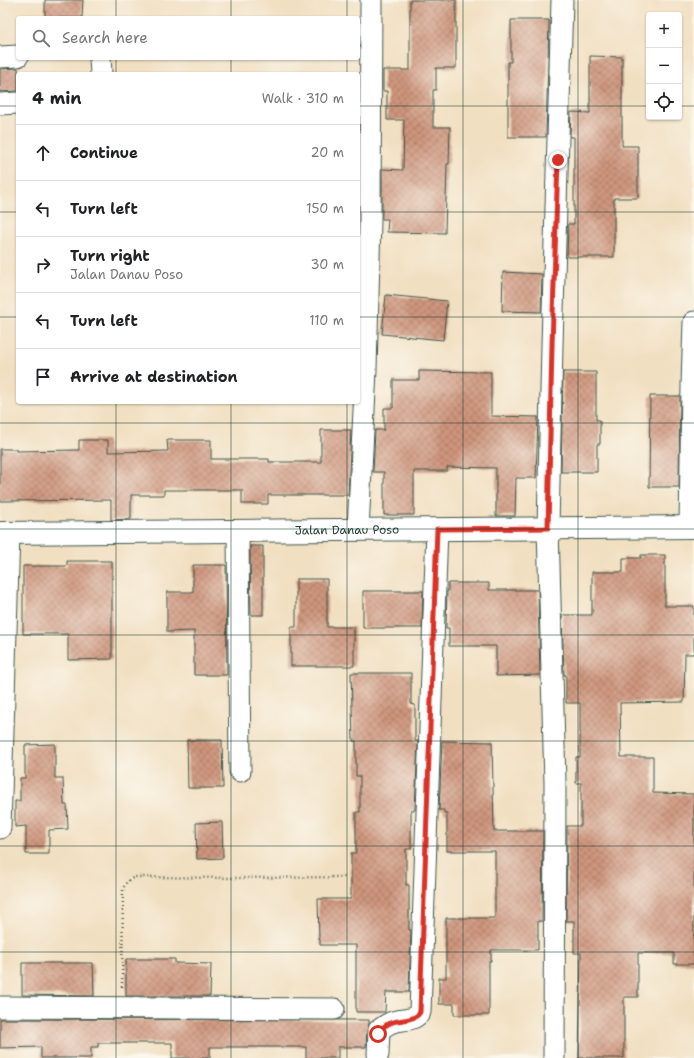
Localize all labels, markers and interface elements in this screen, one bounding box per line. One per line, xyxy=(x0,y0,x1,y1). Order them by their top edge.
map controls xyxy=(646,12,682,120)
button: + xyxy=(646,12,682,48)
search box xyxy=(16,16,360,60)
icon: search xyxy=(30,27,52,49)
text: Search here xyxy=(62,28,148,48)
button: − xyxy=(646,48,682,84)
button: locate xyxy=(646,84,682,120)
text: 4 min xyxy=(32,87,82,109)
text: Walk · 310 m xyxy=(262,90,344,107)
icon: ahead xyxy=(32,142,54,164)
text: Continue xyxy=(70,143,138,163)
text: 20 m xyxy=(311,144,344,161)
route end xyxy=(549,151,567,169)
icon: left xyxy=(32,198,54,220)
text: Turn left xyxy=(70,199,138,219)
text: 150 m xyxy=(306,200,344,217)
text: Turn right xyxy=(70,246,150,266)
icon: right xyxy=(32,254,54,276)
text: 30 m xyxy=(310,256,344,273)
text: Jalan Danau Poso xyxy=(70,266,183,283)
icon: left xyxy=(32,310,54,332)
text: Turn left xyxy=(70,311,138,331)
text: 110 m xyxy=(309,312,344,329)
icon: arrive xyxy=(32,366,54,388)
text: Arrive at destination xyxy=(70,367,238,387)
street label: Jalan Danau Poso xyxy=(295,522,399,538)
route start xyxy=(369,1025,387,1043)

